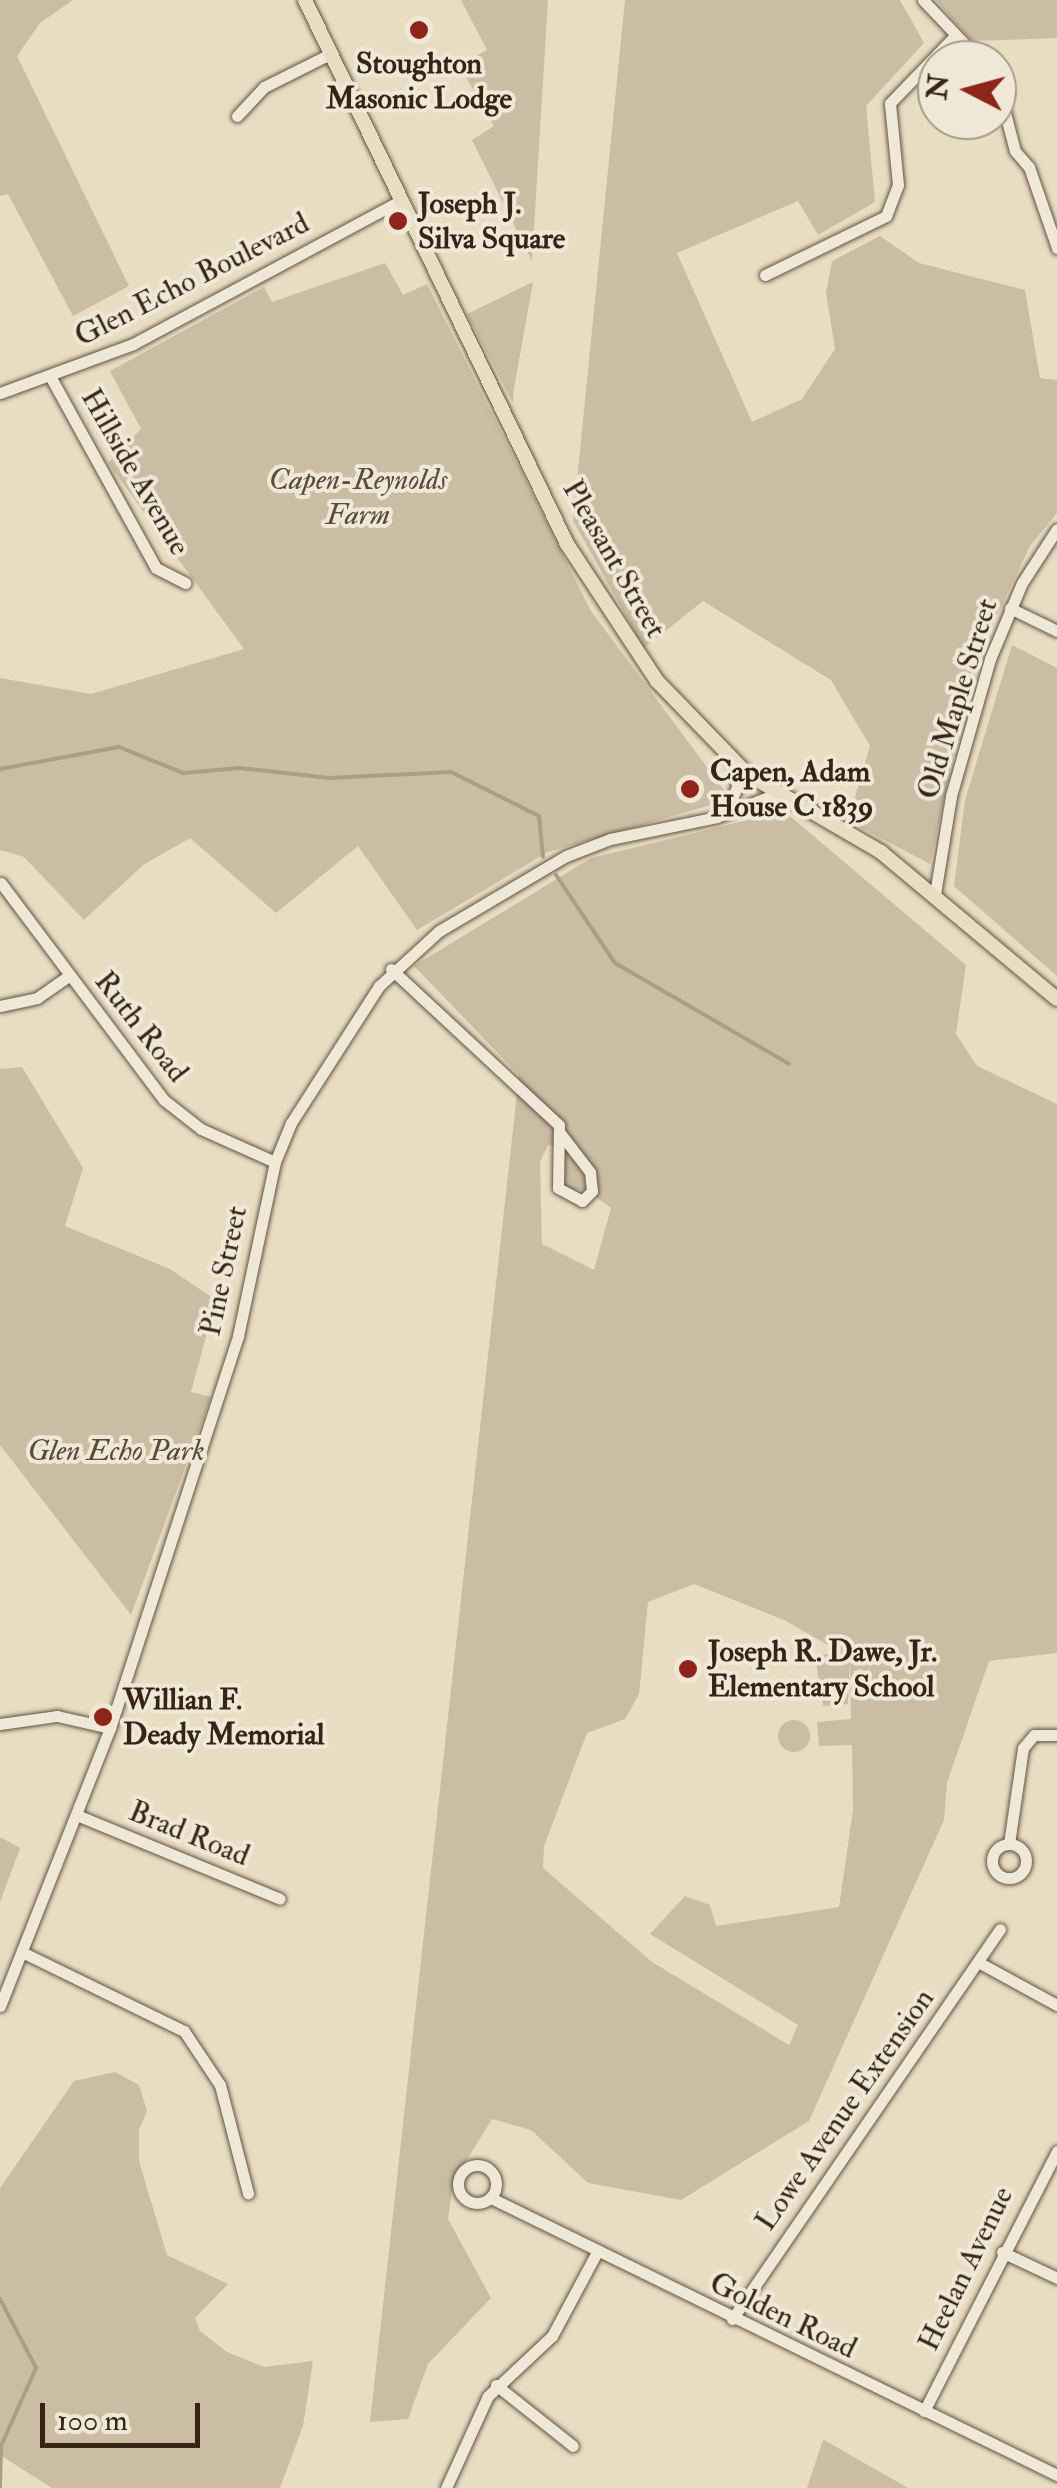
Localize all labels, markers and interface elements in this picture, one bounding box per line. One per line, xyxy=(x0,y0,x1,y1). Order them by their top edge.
marker: Stoughton Masonic Lodge xyxy=(408,19,430,41)
north arrow xyxy=(917,40,1017,140)
place label: Stoughton Masonic Lodge xyxy=(326,46,512,116)
text: N xyxy=(920,73,957,101)
place label: Joseph J. Silva Square xyxy=(418,186,565,256)
street label: Glen Echo Boulevard xyxy=(69,205,315,355)
marker: Joseph J. Silva Square xyxy=(387,210,409,232)
street label: Hillside Avenue xyxy=(73,382,197,562)
park label: Capen-Reynolds Farm xyxy=(269,462,447,532)
street label: Pleasant Street xyxy=(554,474,674,644)
street label: Old Maple Street xyxy=(910,594,1006,804)
place label: Capen, Adam House C 1839 xyxy=(710,754,873,824)
marker: Capen, Adam House C 1839 xyxy=(679,778,701,800)
street label: Ruth Road xyxy=(86,964,196,1090)
street label: Pine Street xyxy=(193,1203,255,1339)
park label: Glen Echo Park xyxy=(27,1433,205,1469)
place label: Joseph R. Dawe, Jr. Elementary School xyxy=(708,1634,937,1704)
marker: Joseph R. Dawe, Jr. Elementary School xyxy=(677,1658,699,1680)
place label: Willian F. Deady Memorial xyxy=(123,1682,324,1752)
marker: Willian F. Deady Memorial xyxy=(92,1706,114,1728)
street label: Brad Road xyxy=(123,1794,255,1874)
street label: Lowe Avenue Extension xyxy=(748,1982,942,2238)
street label: Heelan Avenue xyxy=(911,2181,1021,2357)
street label: Golden Road xyxy=(704,2265,862,2367)
scale bar xyxy=(45,2383,205,2445)
text: 100 m xyxy=(57,2402,128,2439)

